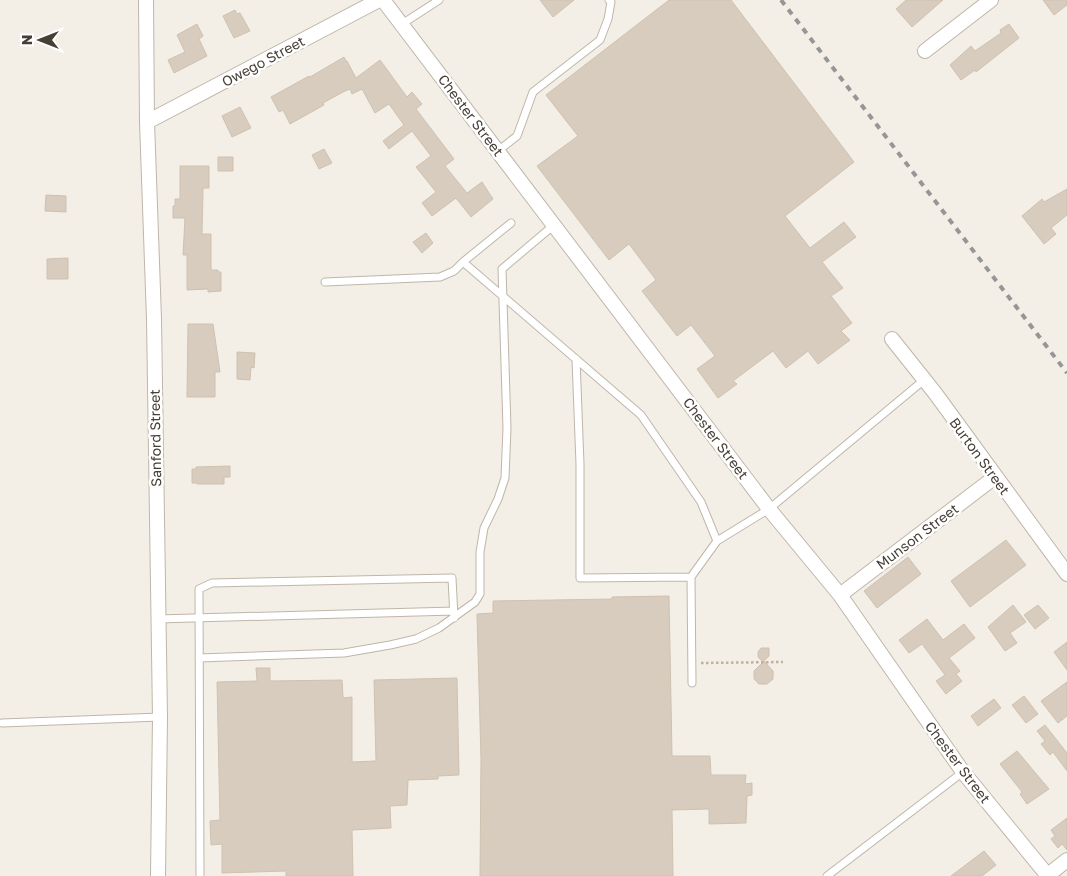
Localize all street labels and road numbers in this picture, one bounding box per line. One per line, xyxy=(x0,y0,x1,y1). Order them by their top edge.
street label: Owego Street xyxy=(219,32,307,90)
street label: Chester Street xyxy=(435,71,507,159)
street label: Sanford Street xyxy=(146,389,164,487)
street label: Chester Street xyxy=(680,394,752,482)
street label: Burton Street xyxy=(946,414,1014,498)
street label: Munson Street xyxy=(873,500,961,572)
street label: Chester Street xyxy=(922,718,994,806)

